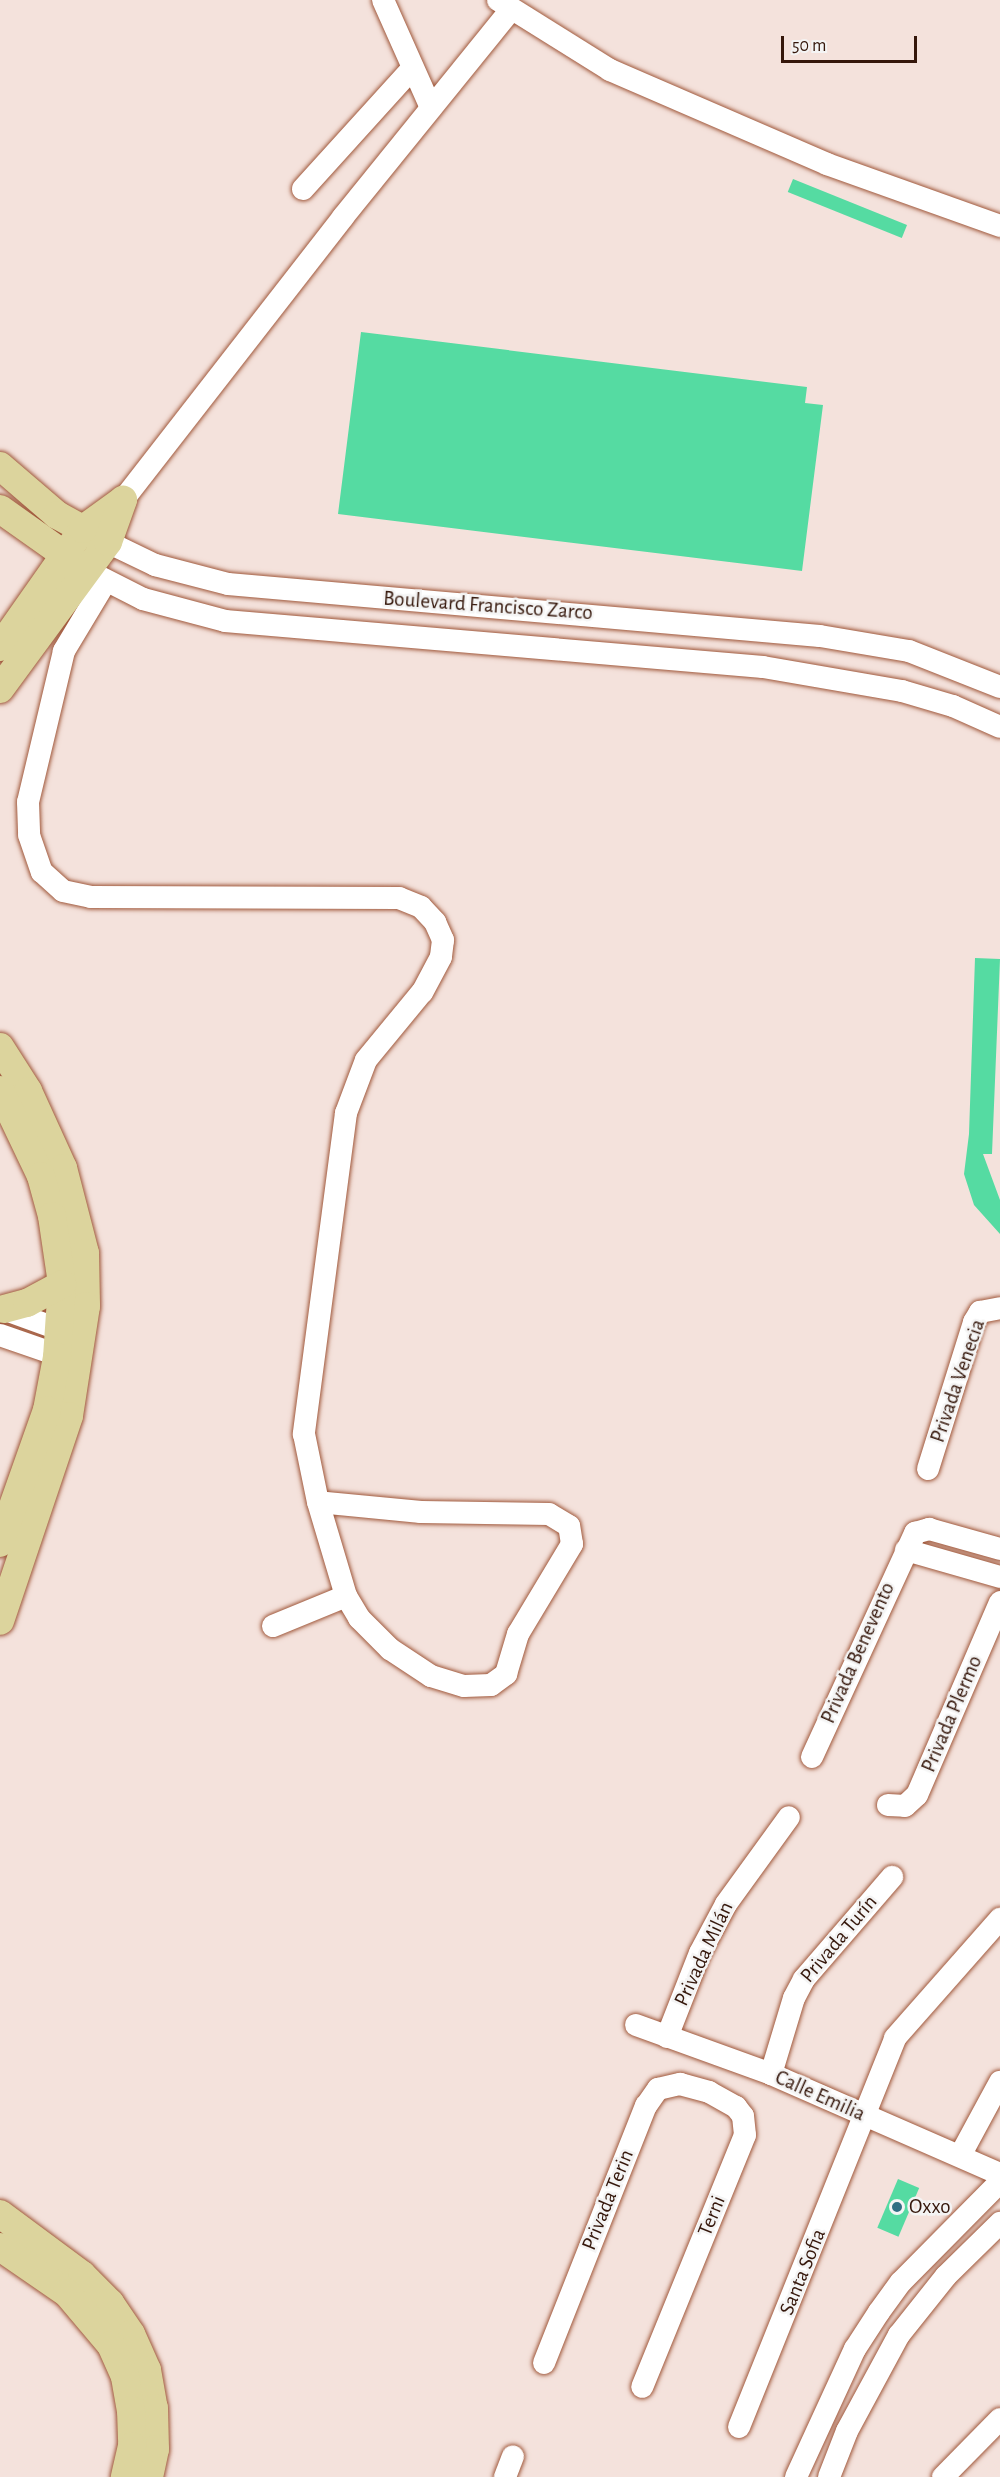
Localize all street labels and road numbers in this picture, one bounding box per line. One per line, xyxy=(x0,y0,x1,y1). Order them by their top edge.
street label: Boulevard Francisco Zarco xyxy=(382,586,594,626)
street label: Privada Venecia xyxy=(925,1316,991,1446)
street label: Privada Benevento xyxy=(816,1579,900,1727)
street label: Privada Plermo xyxy=(916,1652,988,1776)
street label: Privada Turín xyxy=(795,1890,883,1988)
street label: Privada Milán xyxy=(669,1898,739,2010)
street label: Calle Emilia xyxy=(771,2065,869,2127)
street label: Privada Terin xyxy=(576,2146,640,2254)
street label: Terni xyxy=(693,2192,731,2240)
street label: Santa Sofia xyxy=(774,2225,832,2319)

